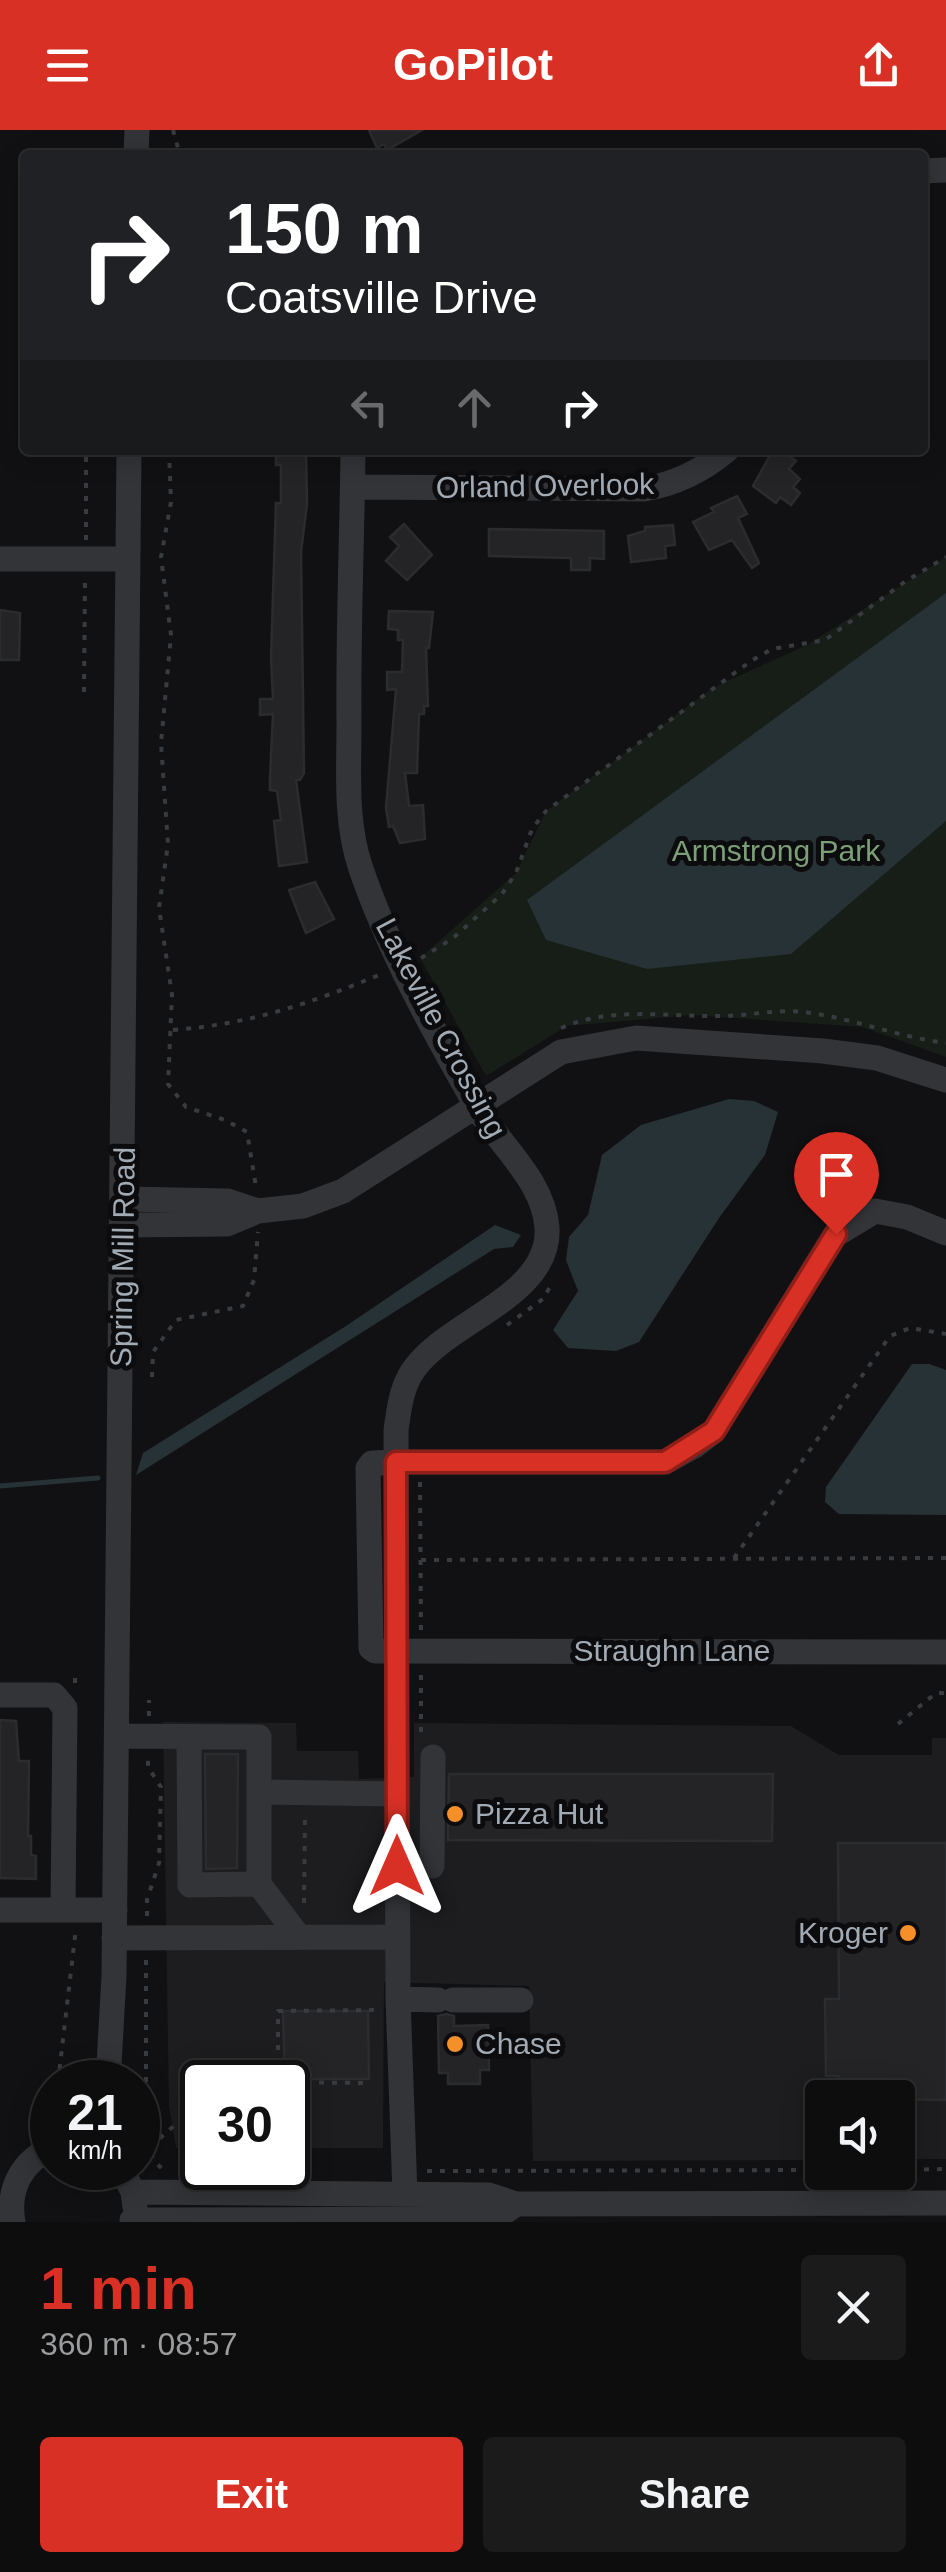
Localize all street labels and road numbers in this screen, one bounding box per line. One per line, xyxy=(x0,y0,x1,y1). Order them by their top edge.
street label: Orland Overlook xyxy=(436,467,655,504)
street label: Lakeville Crossing xyxy=(370,913,513,1143)
street label: Spring Mill Road xyxy=(104,1147,141,1367)
street label: Straughn Lane xyxy=(574,1634,770,1667)

